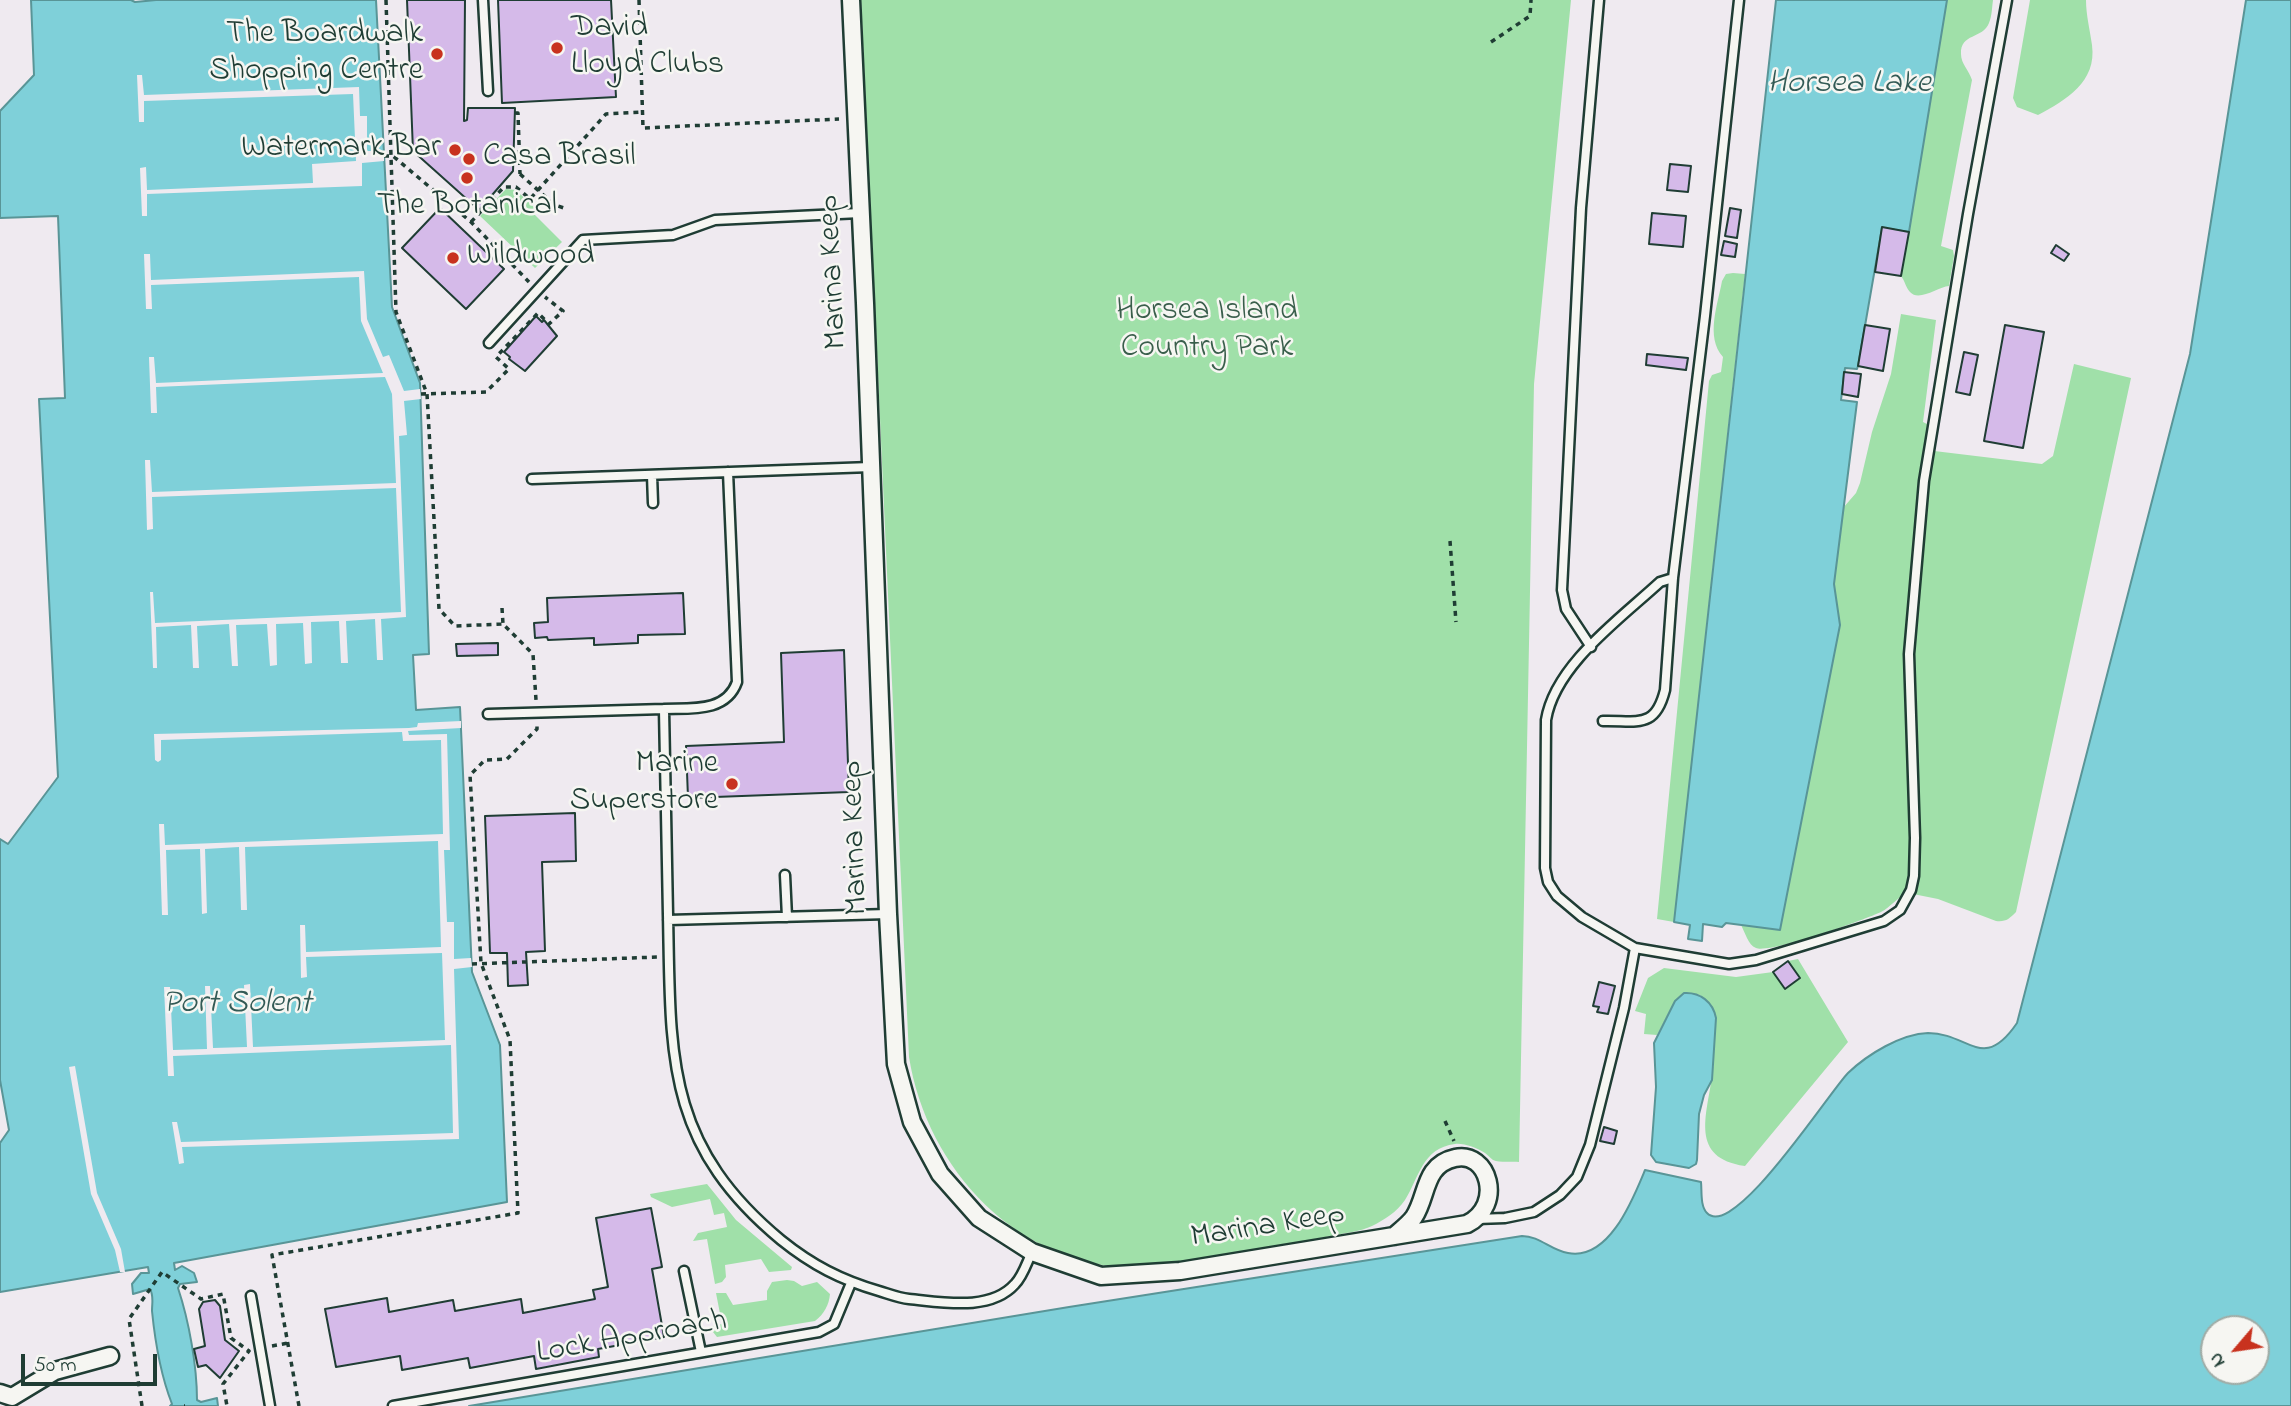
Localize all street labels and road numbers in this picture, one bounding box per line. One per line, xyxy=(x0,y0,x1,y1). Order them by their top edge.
street label: Marina Keep xyxy=(812,194,858,350)
street label: Marina Keep xyxy=(835,760,879,916)
street label: Marina Keep xyxy=(1188,1197,1348,1259)
street label: Lock Approach xyxy=(534,1303,730,1375)

